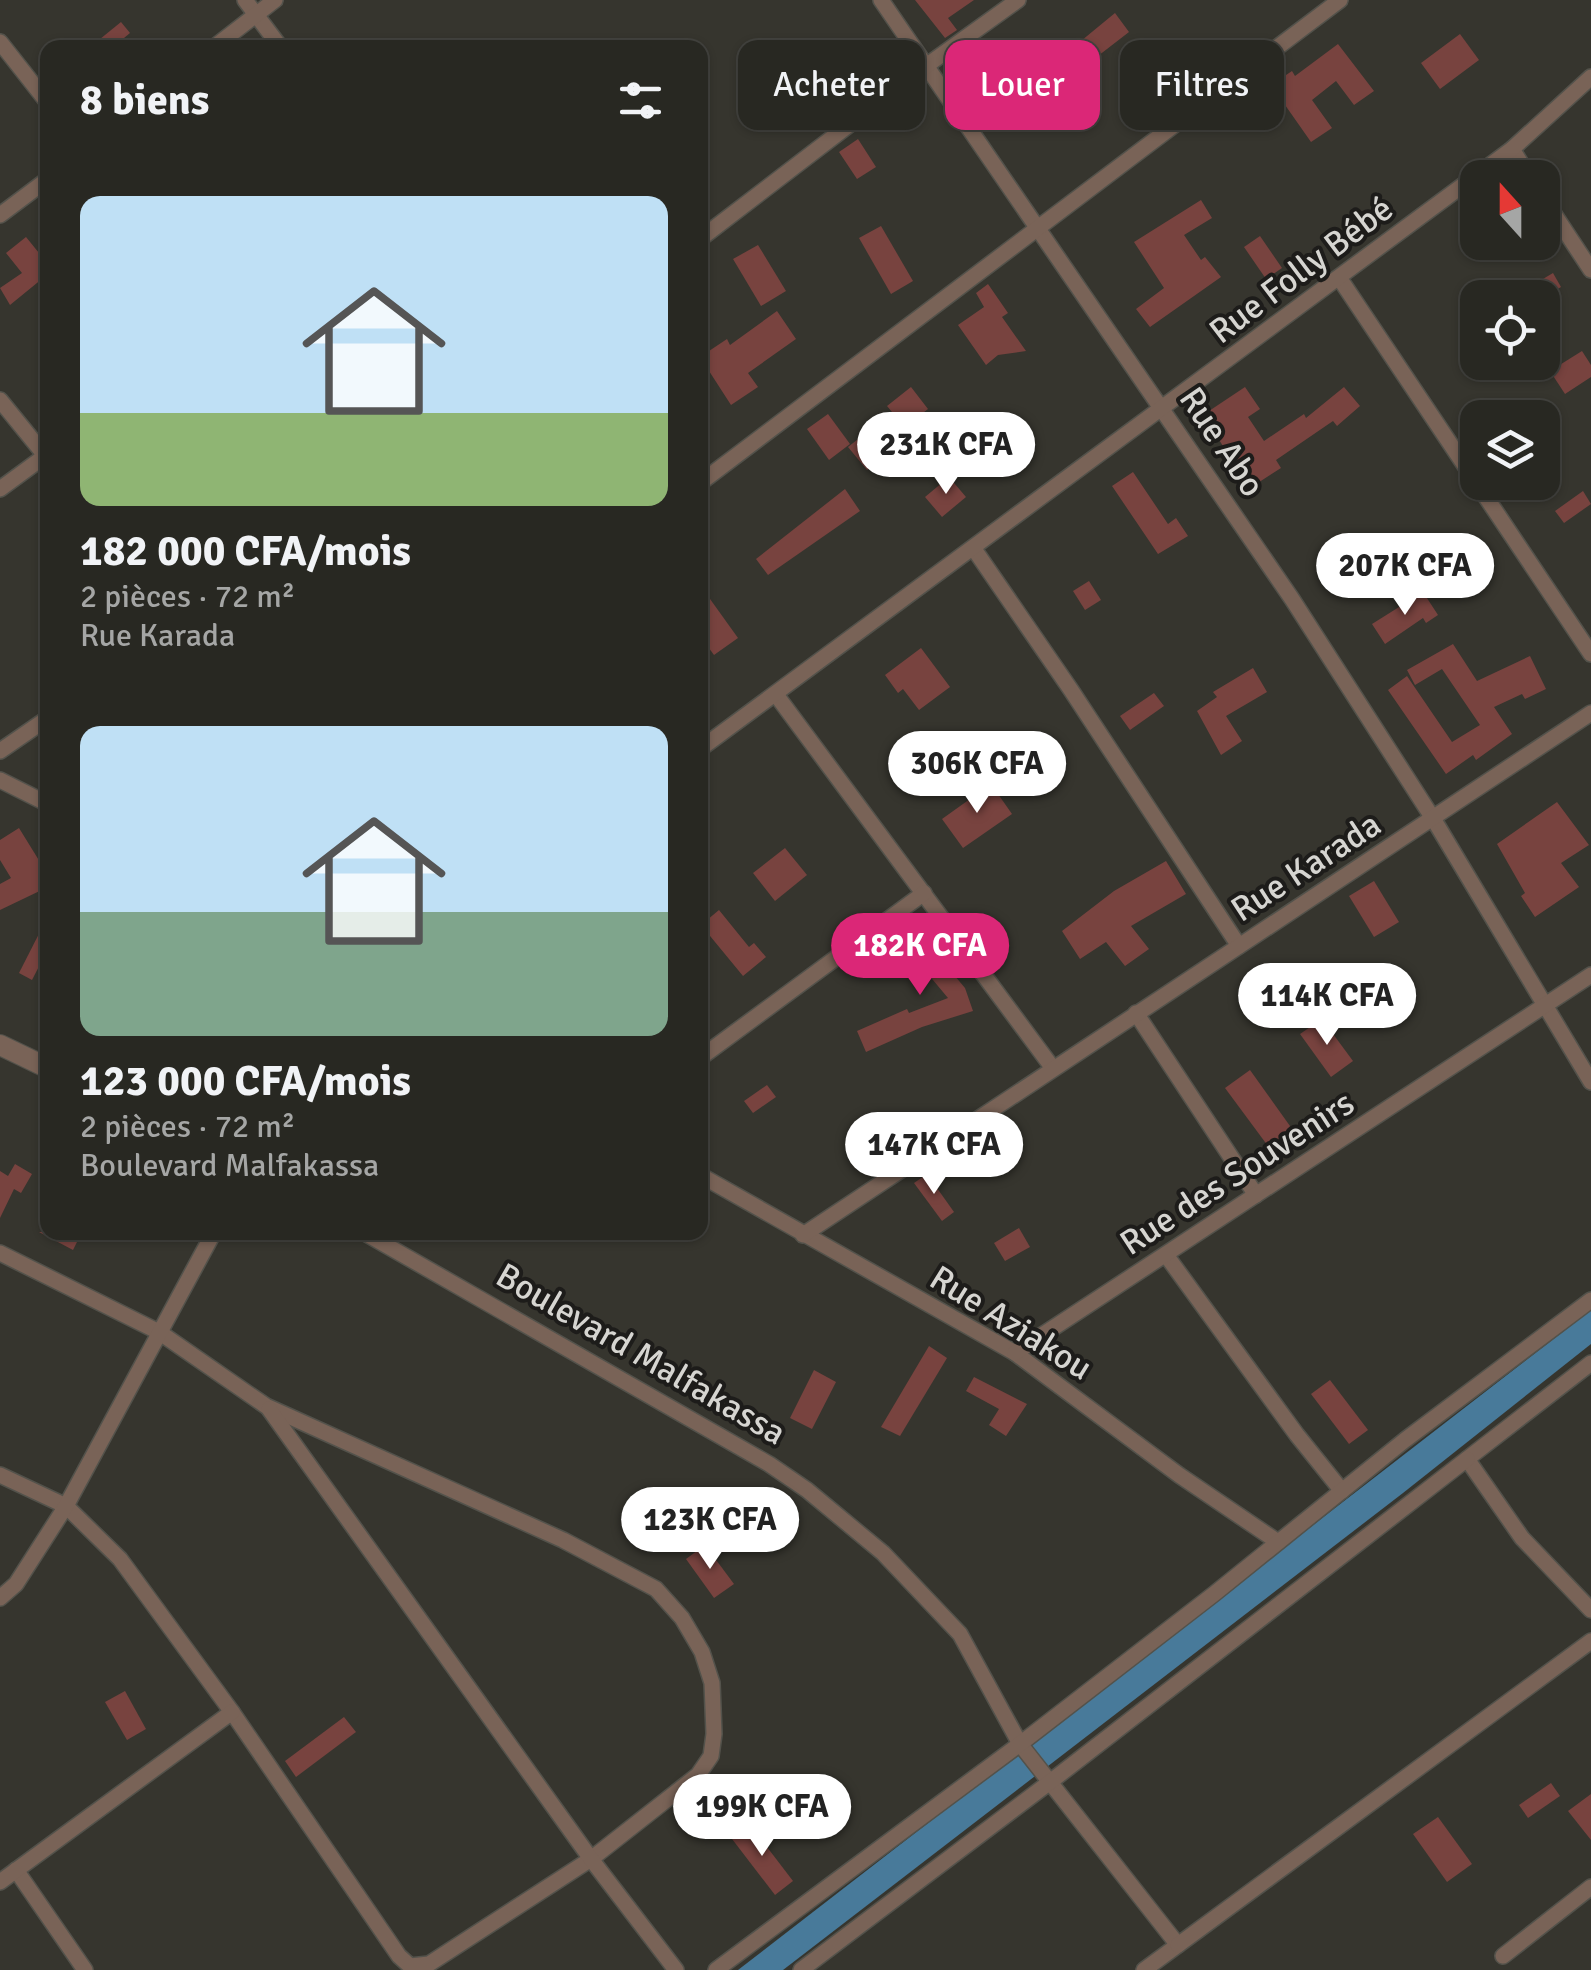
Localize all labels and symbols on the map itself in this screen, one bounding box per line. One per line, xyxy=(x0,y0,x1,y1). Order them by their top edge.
north arrow xyxy=(1460,160,1560,260)
street label: Rue Folly Bébé xyxy=(1201,187,1401,353)
street label: Rue Abo xyxy=(1170,379,1274,505)
pin: 231K CFA xyxy=(843,412,1049,497)
pin: 207K CFA xyxy=(1302,533,1508,618)
pin: 306K CFA xyxy=(874,731,1080,816)
street label: Rue Karada xyxy=(1223,803,1389,931)
pin: 182K CFA xyxy=(817,913,1023,998)
pin: 114K CFA xyxy=(1224,963,1430,1048)
street label: Rue des Souvenirs xyxy=(1112,1081,1362,1265)
pin: 147K CFA xyxy=(831,1112,1037,1197)
street label: Boulevard Malfakassa xyxy=(489,1254,793,1454)
street label: Rue Aziakou xyxy=(922,1256,1100,1390)
pin: 123K CFA xyxy=(607,1487,813,1572)
pin: 199K CFA xyxy=(659,1774,865,1859)

